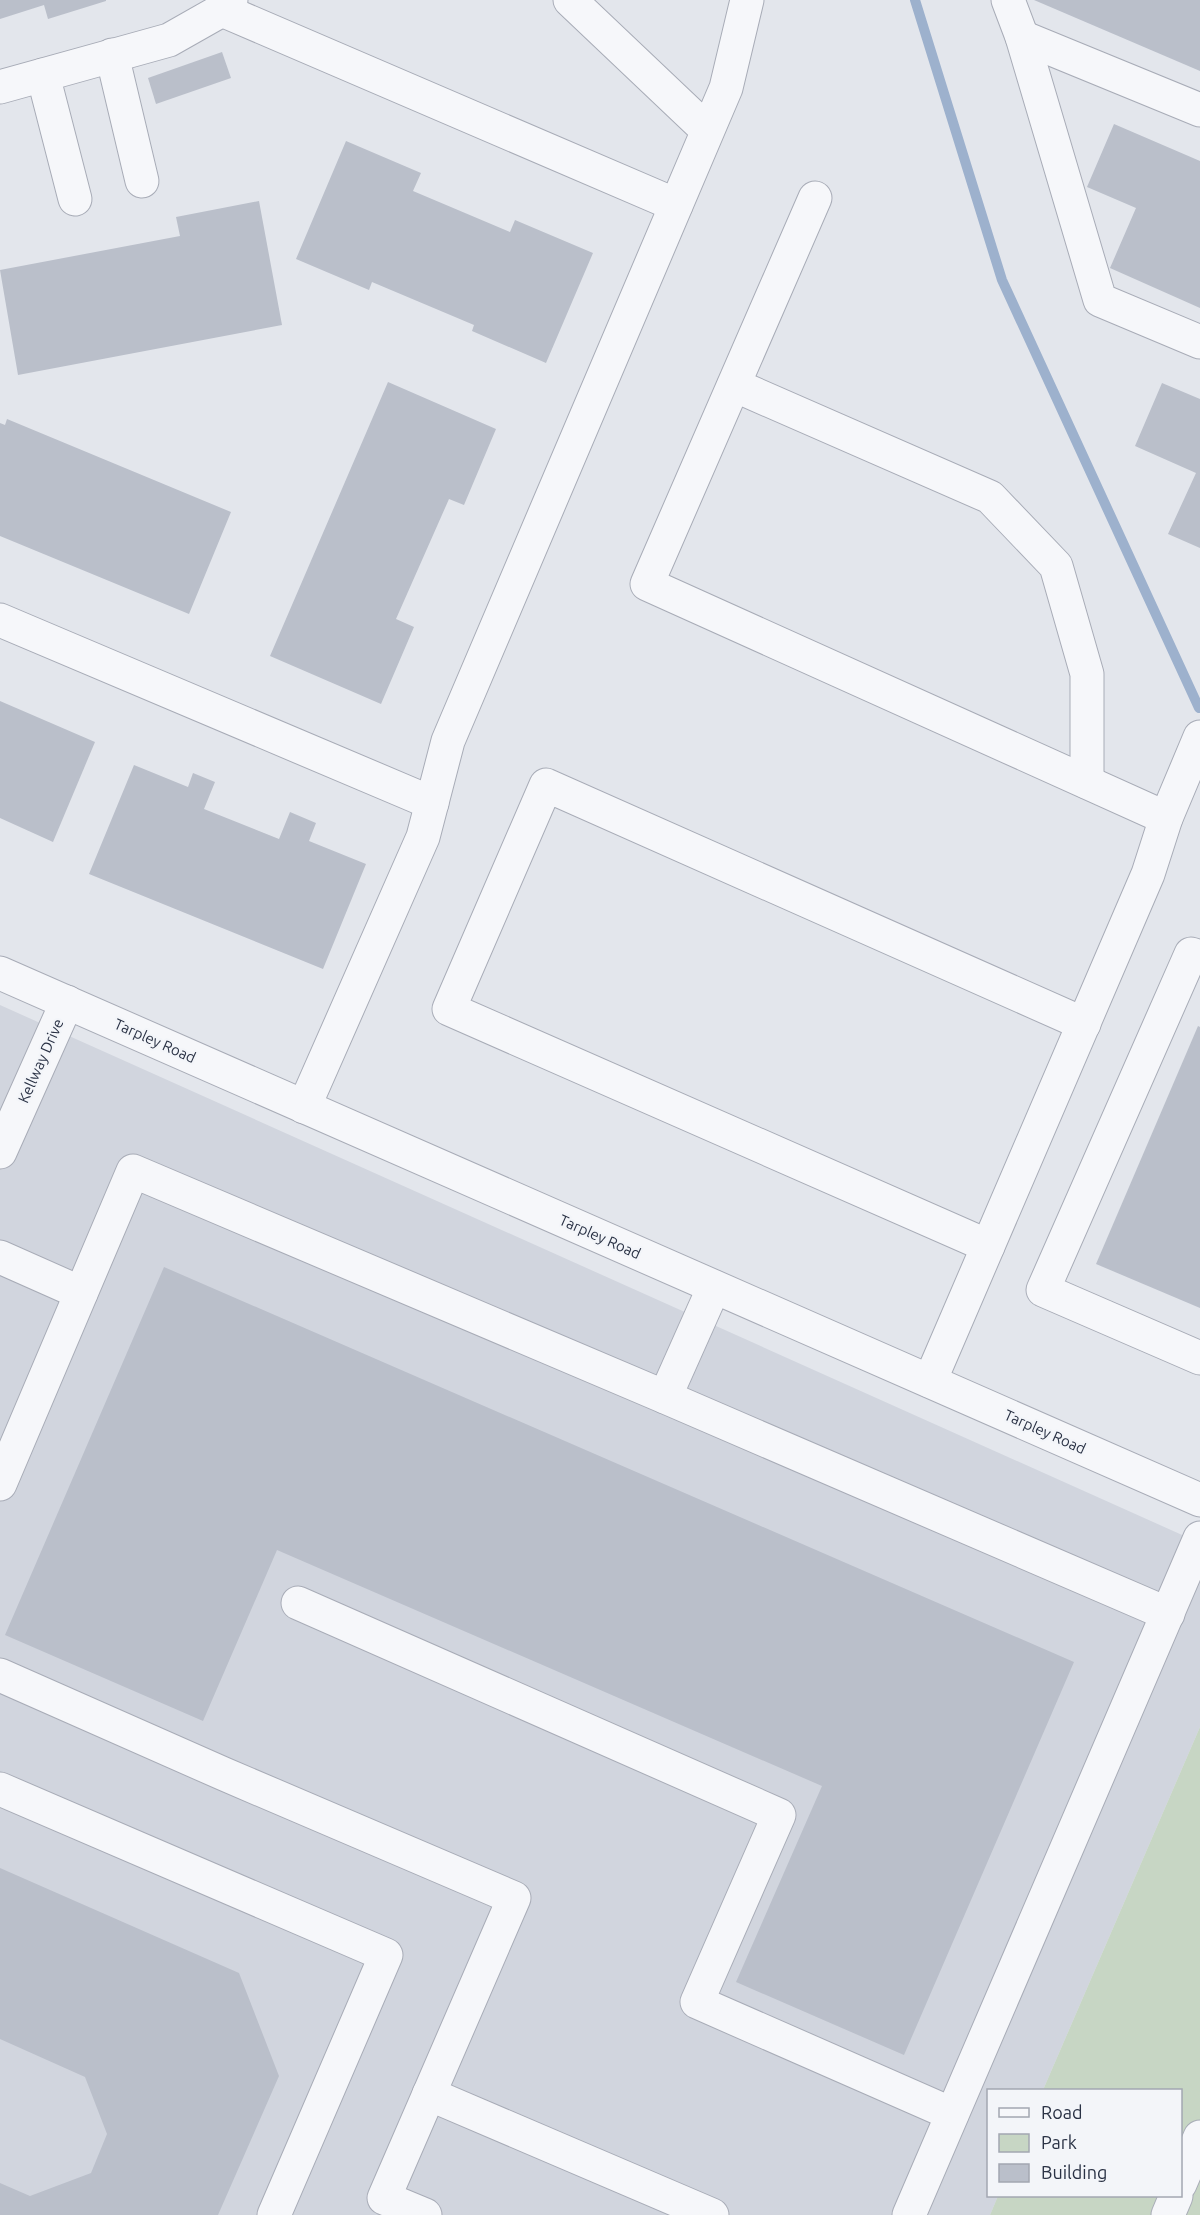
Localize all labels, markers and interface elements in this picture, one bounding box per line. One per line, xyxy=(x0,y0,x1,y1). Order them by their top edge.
street label: Tarpley Road xyxy=(112,1015,199,1066)
street label: Kellway Drive xyxy=(14,1016,67,1106)
street label: Tarpley Road xyxy=(557,1211,644,1262)
street label: Tarpley Road xyxy=(1002,1406,1089,1457)
legend xyxy=(987,2089,1182,2197)
text: Road xyxy=(1041,2102,1083,2122)
text: Park xyxy=(1041,2132,1077,2152)
text: Building xyxy=(1041,2162,1107,2182)

